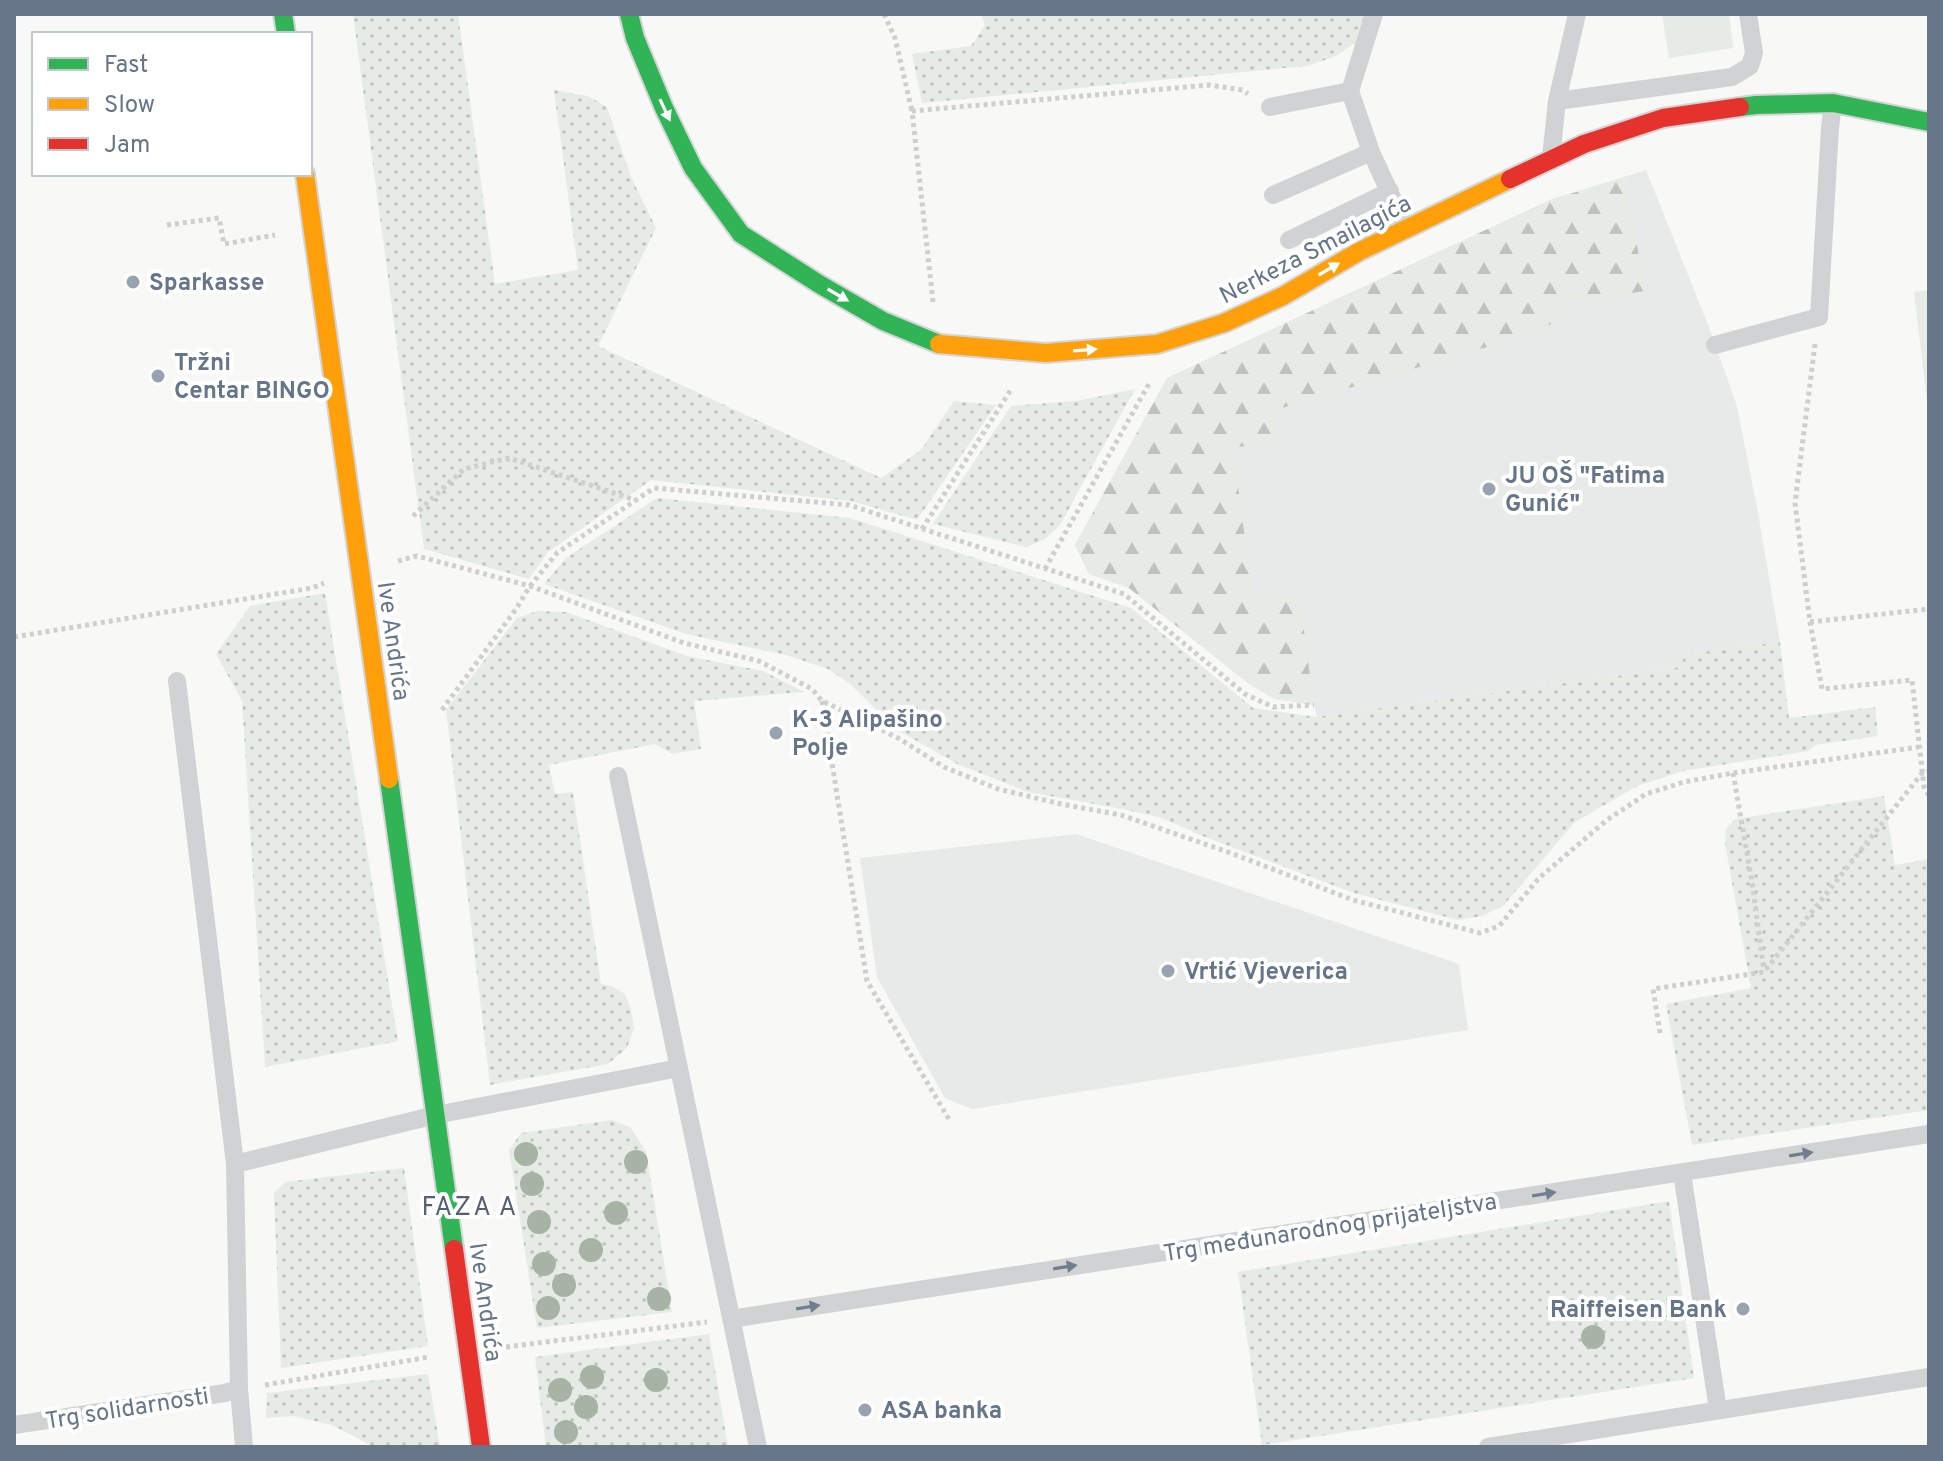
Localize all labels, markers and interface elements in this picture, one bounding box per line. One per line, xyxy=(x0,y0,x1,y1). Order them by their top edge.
legend xyxy=(32,32,312,176)
text: Fast xyxy=(104,51,148,81)
text: Slow xyxy=(104,91,155,121)
one-way arrow xyxy=(658,98,672,122)
text: Jam xyxy=(104,131,150,161)
street label: Nerkeza Smailagića xyxy=(1215,189,1417,312)
one-way arrow xyxy=(1318,262,1340,276)
place label: Sparkasse xyxy=(149,269,264,299)
marker: Sparkasse xyxy=(124,273,142,291)
one-way arrow xyxy=(827,288,849,302)
one-way arrow xyxy=(1073,343,1098,356)
place label: Tržni Centar BINGO xyxy=(174,349,330,407)
marker: Tržni Centar BINGO xyxy=(149,367,167,385)
place label: JU OŠ "Fatima Gunić" xyxy=(1505,460,1665,520)
marker: JU OŠ "Fatima Gunić" xyxy=(1480,480,1498,498)
street label: Ive Andrića xyxy=(369,580,415,703)
place label: K-3 Alipašino Polje xyxy=(792,706,943,764)
marker: K-3 Alipašino Polje xyxy=(767,724,785,742)
place label: Vrtić Vjeverica xyxy=(1184,958,1348,988)
marker: Vrtić Vjeverica xyxy=(1159,962,1177,980)
one-way arrow xyxy=(1789,1148,1814,1160)
one-way arrow xyxy=(1532,1187,1557,1200)
street label: Trg međunarodnog prijateljstva xyxy=(1161,1188,1499,1270)
district label: FAZA A xyxy=(422,1192,519,1225)
street label: Ive Andrića xyxy=(461,1241,507,1364)
one-way arrow xyxy=(1053,1261,1078,1273)
place label: Raiffeisen Bank xyxy=(1550,1296,1727,1326)
one-way arrow xyxy=(796,1300,821,1313)
marker: Raiffeisen Bank xyxy=(1734,1300,1752,1318)
street label: Trg solidarnosti xyxy=(44,1382,211,1438)
place label: ASA banka xyxy=(881,1397,1002,1427)
marker: ASA banka xyxy=(856,1401,874,1419)

